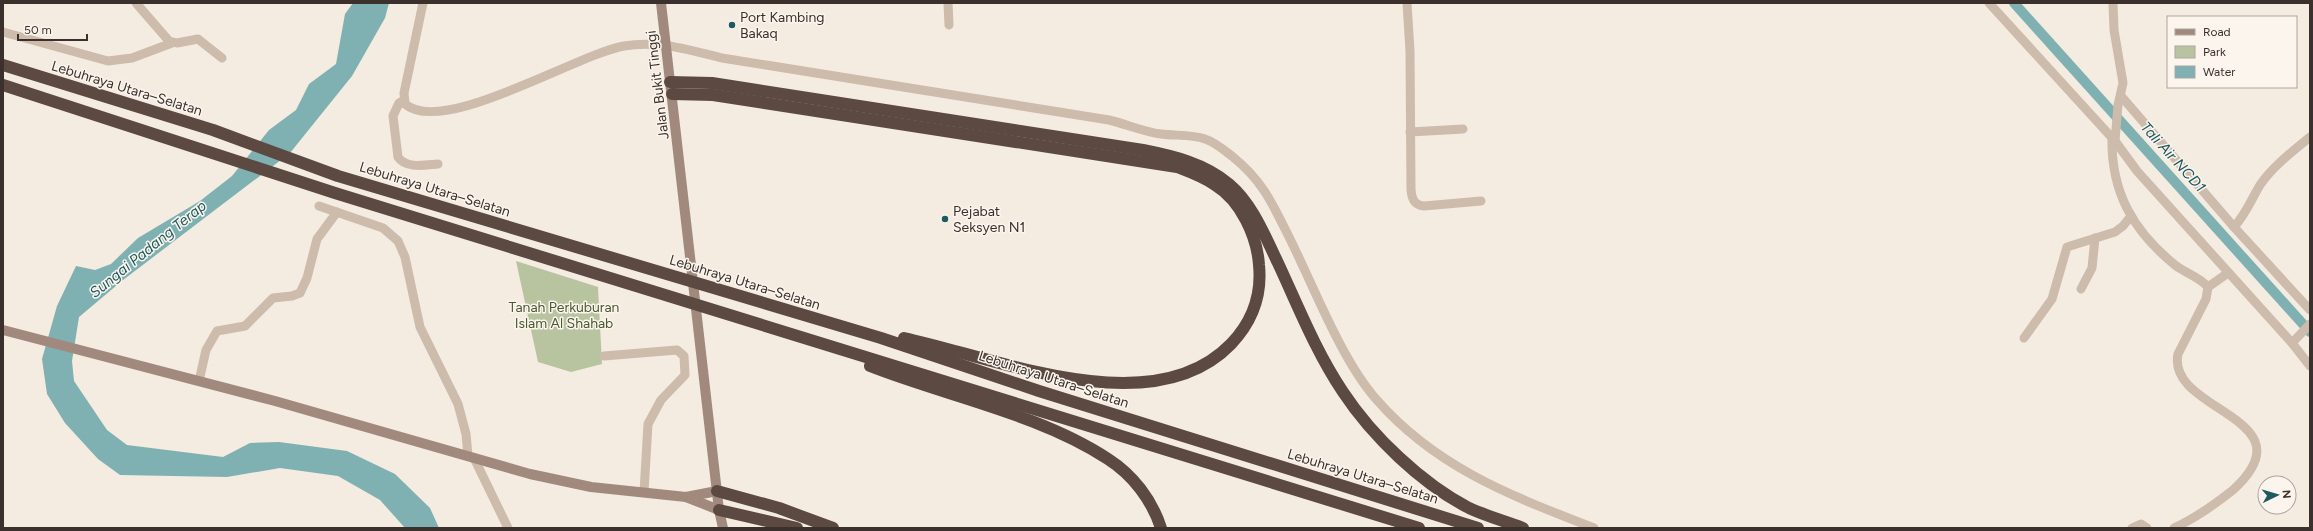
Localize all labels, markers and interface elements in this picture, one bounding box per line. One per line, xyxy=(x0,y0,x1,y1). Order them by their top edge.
place label: Port Kambing Bakaq xyxy=(740,9,825,42)
scale bar xyxy=(18,16,87,42)
legend xyxy=(2167,16,2297,88)
marker: Port Kambing Bakaq xyxy=(727,20,737,30)
text: 50 m xyxy=(24,23,52,37)
text: Road xyxy=(2203,25,2231,39)
street label: Jalan Bukit Tinggi xyxy=(642,30,673,140)
text: Park xyxy=(2203,45,2226,59)
street label: Lebuhraya Utara–Selatan xyxy=(49,57,205,120)
text: Water xyxy=(2203,65,2235,79)
water label: Tali Air NCD1 xyxy=(2137,118,2209,196)
street label: Lebuhraya Utara–Selatan xyxy=(357,158,513,221)
water label: Sungai Padang Terap xyxy=(86,196,210,302)
place label: Pejabat Seksyen N1 xyxy=(953,203,1025,236)
marker: Pejabat Seksyen N1 xyxy=(940,214,950,224)
street label: Lebuhraya Utara–Selatan xyxy=(667,251,823,314)
park label: Tanah Perkuburan Islam Al Shahab xyxy=(509,299,620,332)
street label: Lebuhraya Utara–Selatan xyxy=(977,347,1131,412)
street label: Lebuhraya Utara–Selatan xyxy=(1285,445,1441,508)
north arrow xyxy=(2257,475,2297,515)
text: N xyxy=(2280,489,2293,499)

